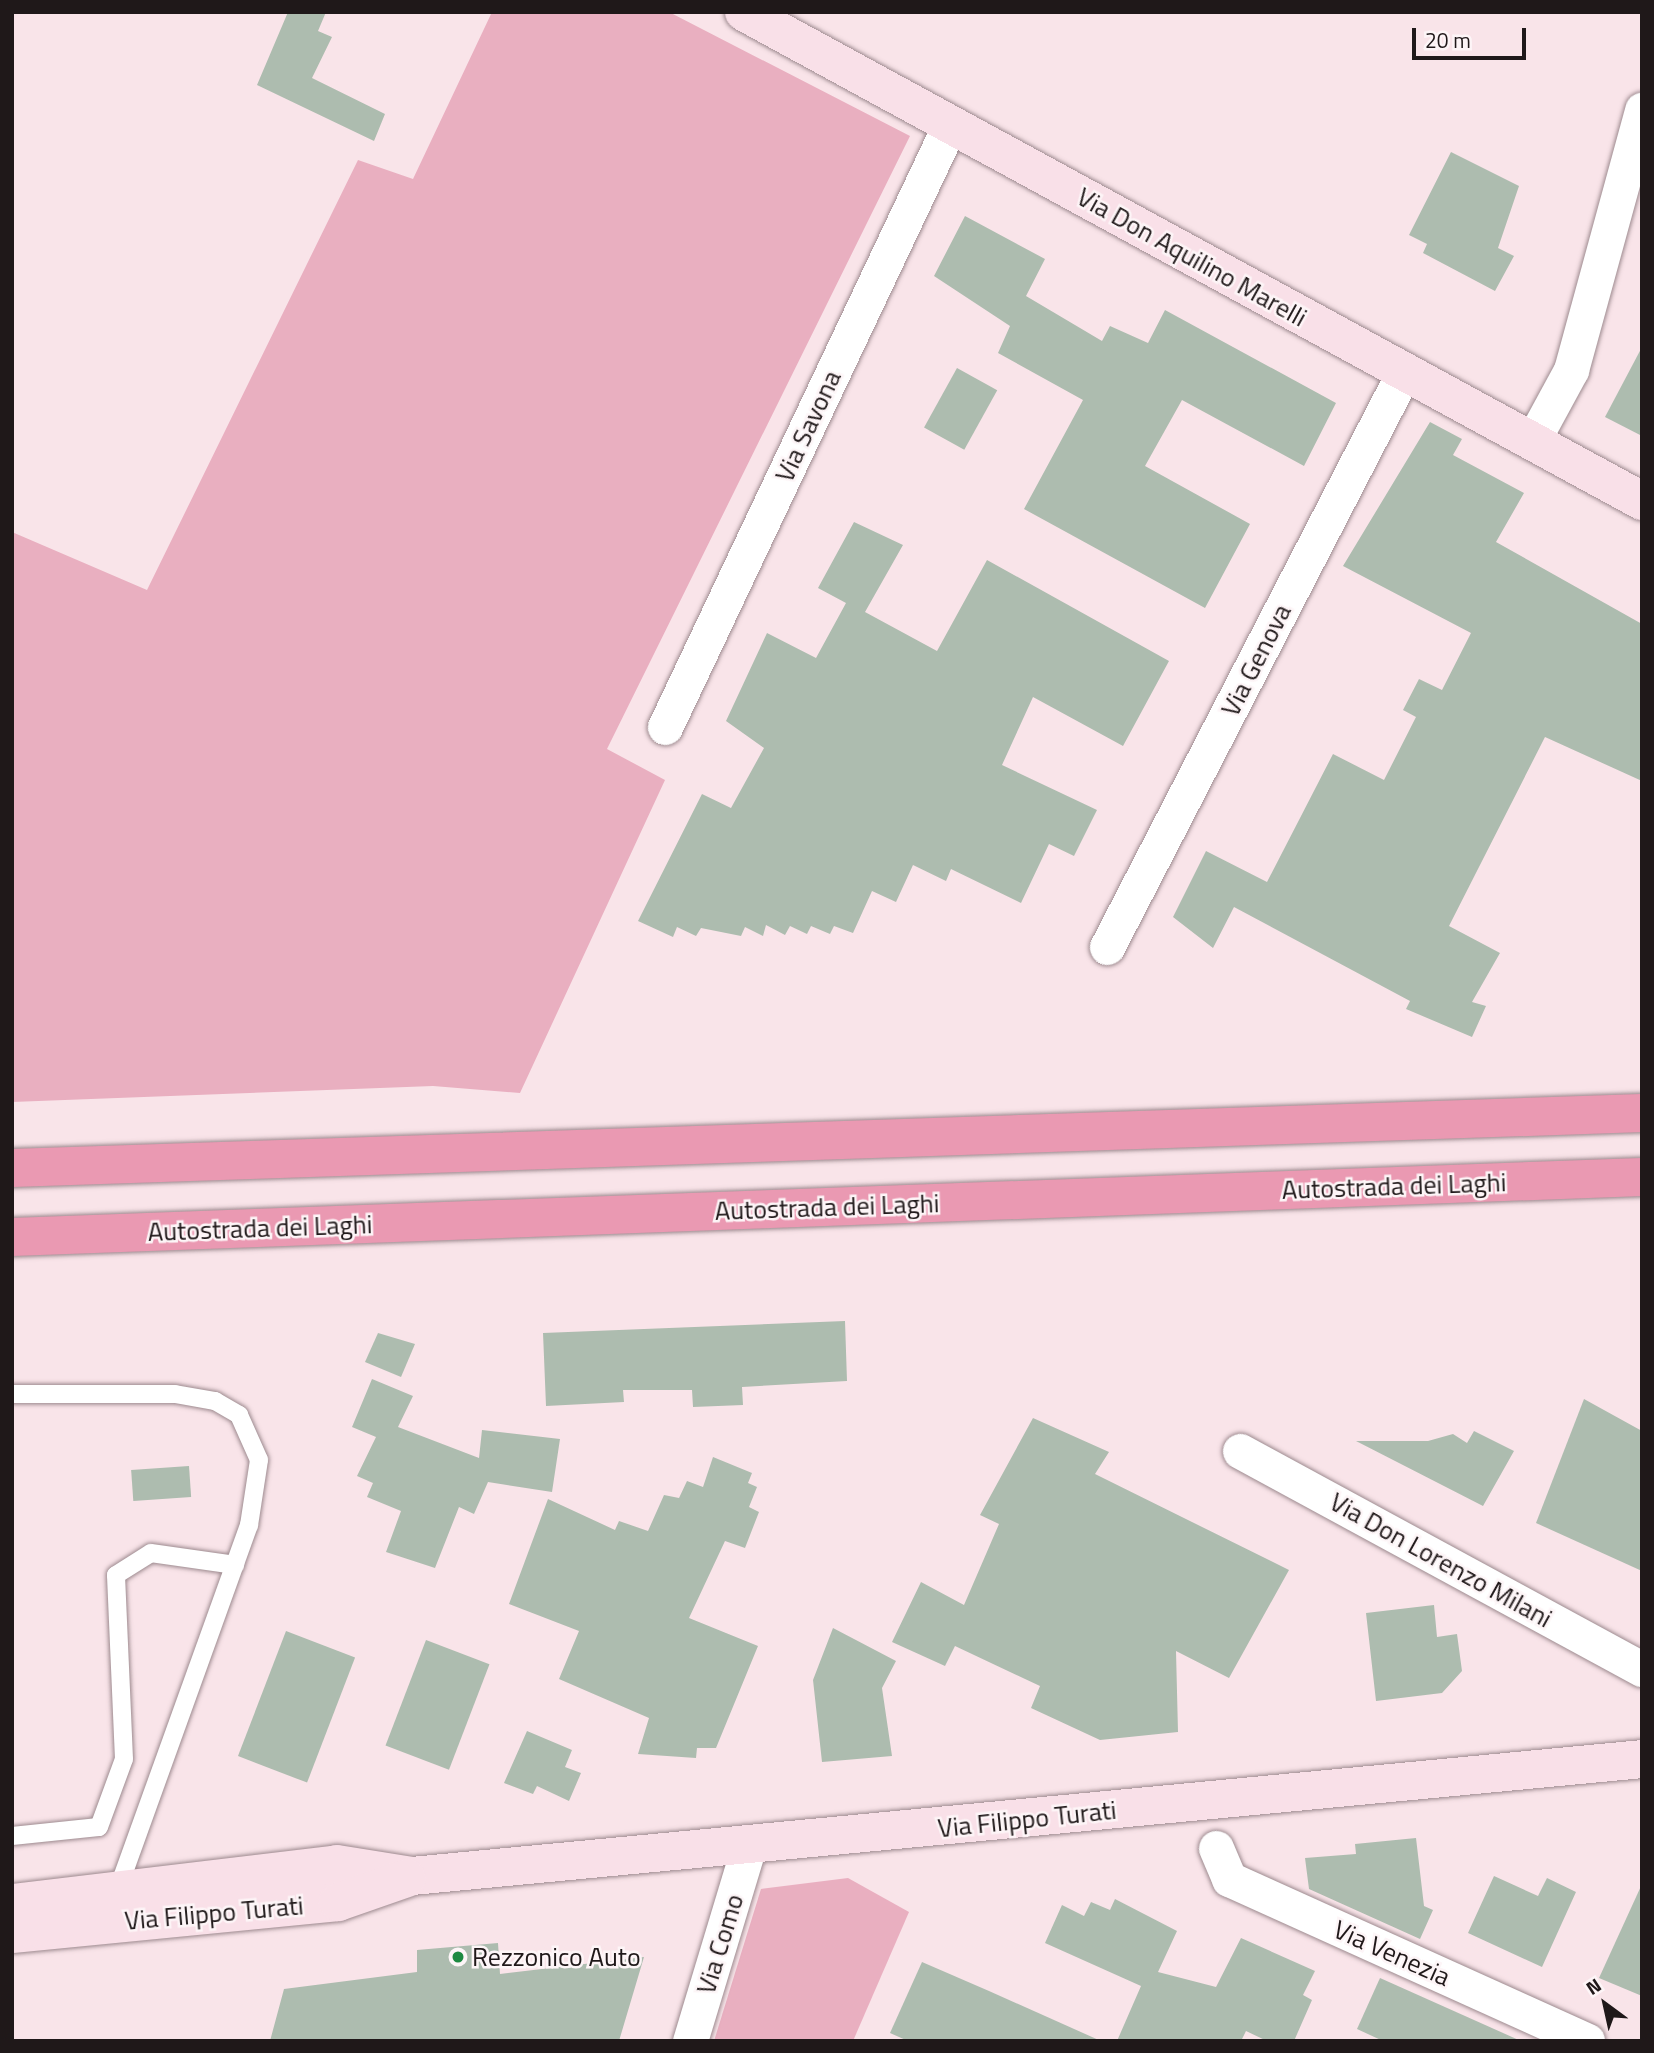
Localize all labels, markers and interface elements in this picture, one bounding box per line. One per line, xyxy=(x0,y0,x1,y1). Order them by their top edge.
scale bar xyxy=(1416,14,1530,58)
text: 20 m xyxy=(1425,24,1471,56)
street label: Via Don Aquilino Marelli xyxy=(1072,181,1312,333)
street label: Via Savona xyxy=(769,365,847,487)
street label: Via Genova xyxy=(1215,599,1297,721)
street label: Autostrada dei Laghi xyxy=(1281,1166,1507,1206)
street label: Autostrada dei Laghi xyxy=(714,1187,940,1227)
street label: Autostrada dei Laghi xyxy=(147,1208,373,1248)
street label: Via Don Lorenzo Milani xyxy=(1325,1486,1557,1634)
street label: Via Filippo Turati xyxy=(936,1794,1118,1844)
street label: Via Filippo Turati xyxy=(123,1890,305,1936)
street label: Via Como xyxy=(690,1890,750,1998)
street label: Via Venezia xyxy=(1329,1913,1455,1993)
place label: Rezzonico Auto xyxy=(472,1941,641,1973)
marker: Rezzonico Auto xyxy=(450,1949,466,1965)
north arrow xyxy=(1570,1969,1640,2039)
text: N xyxy=(1580,1970,1607,2002)

